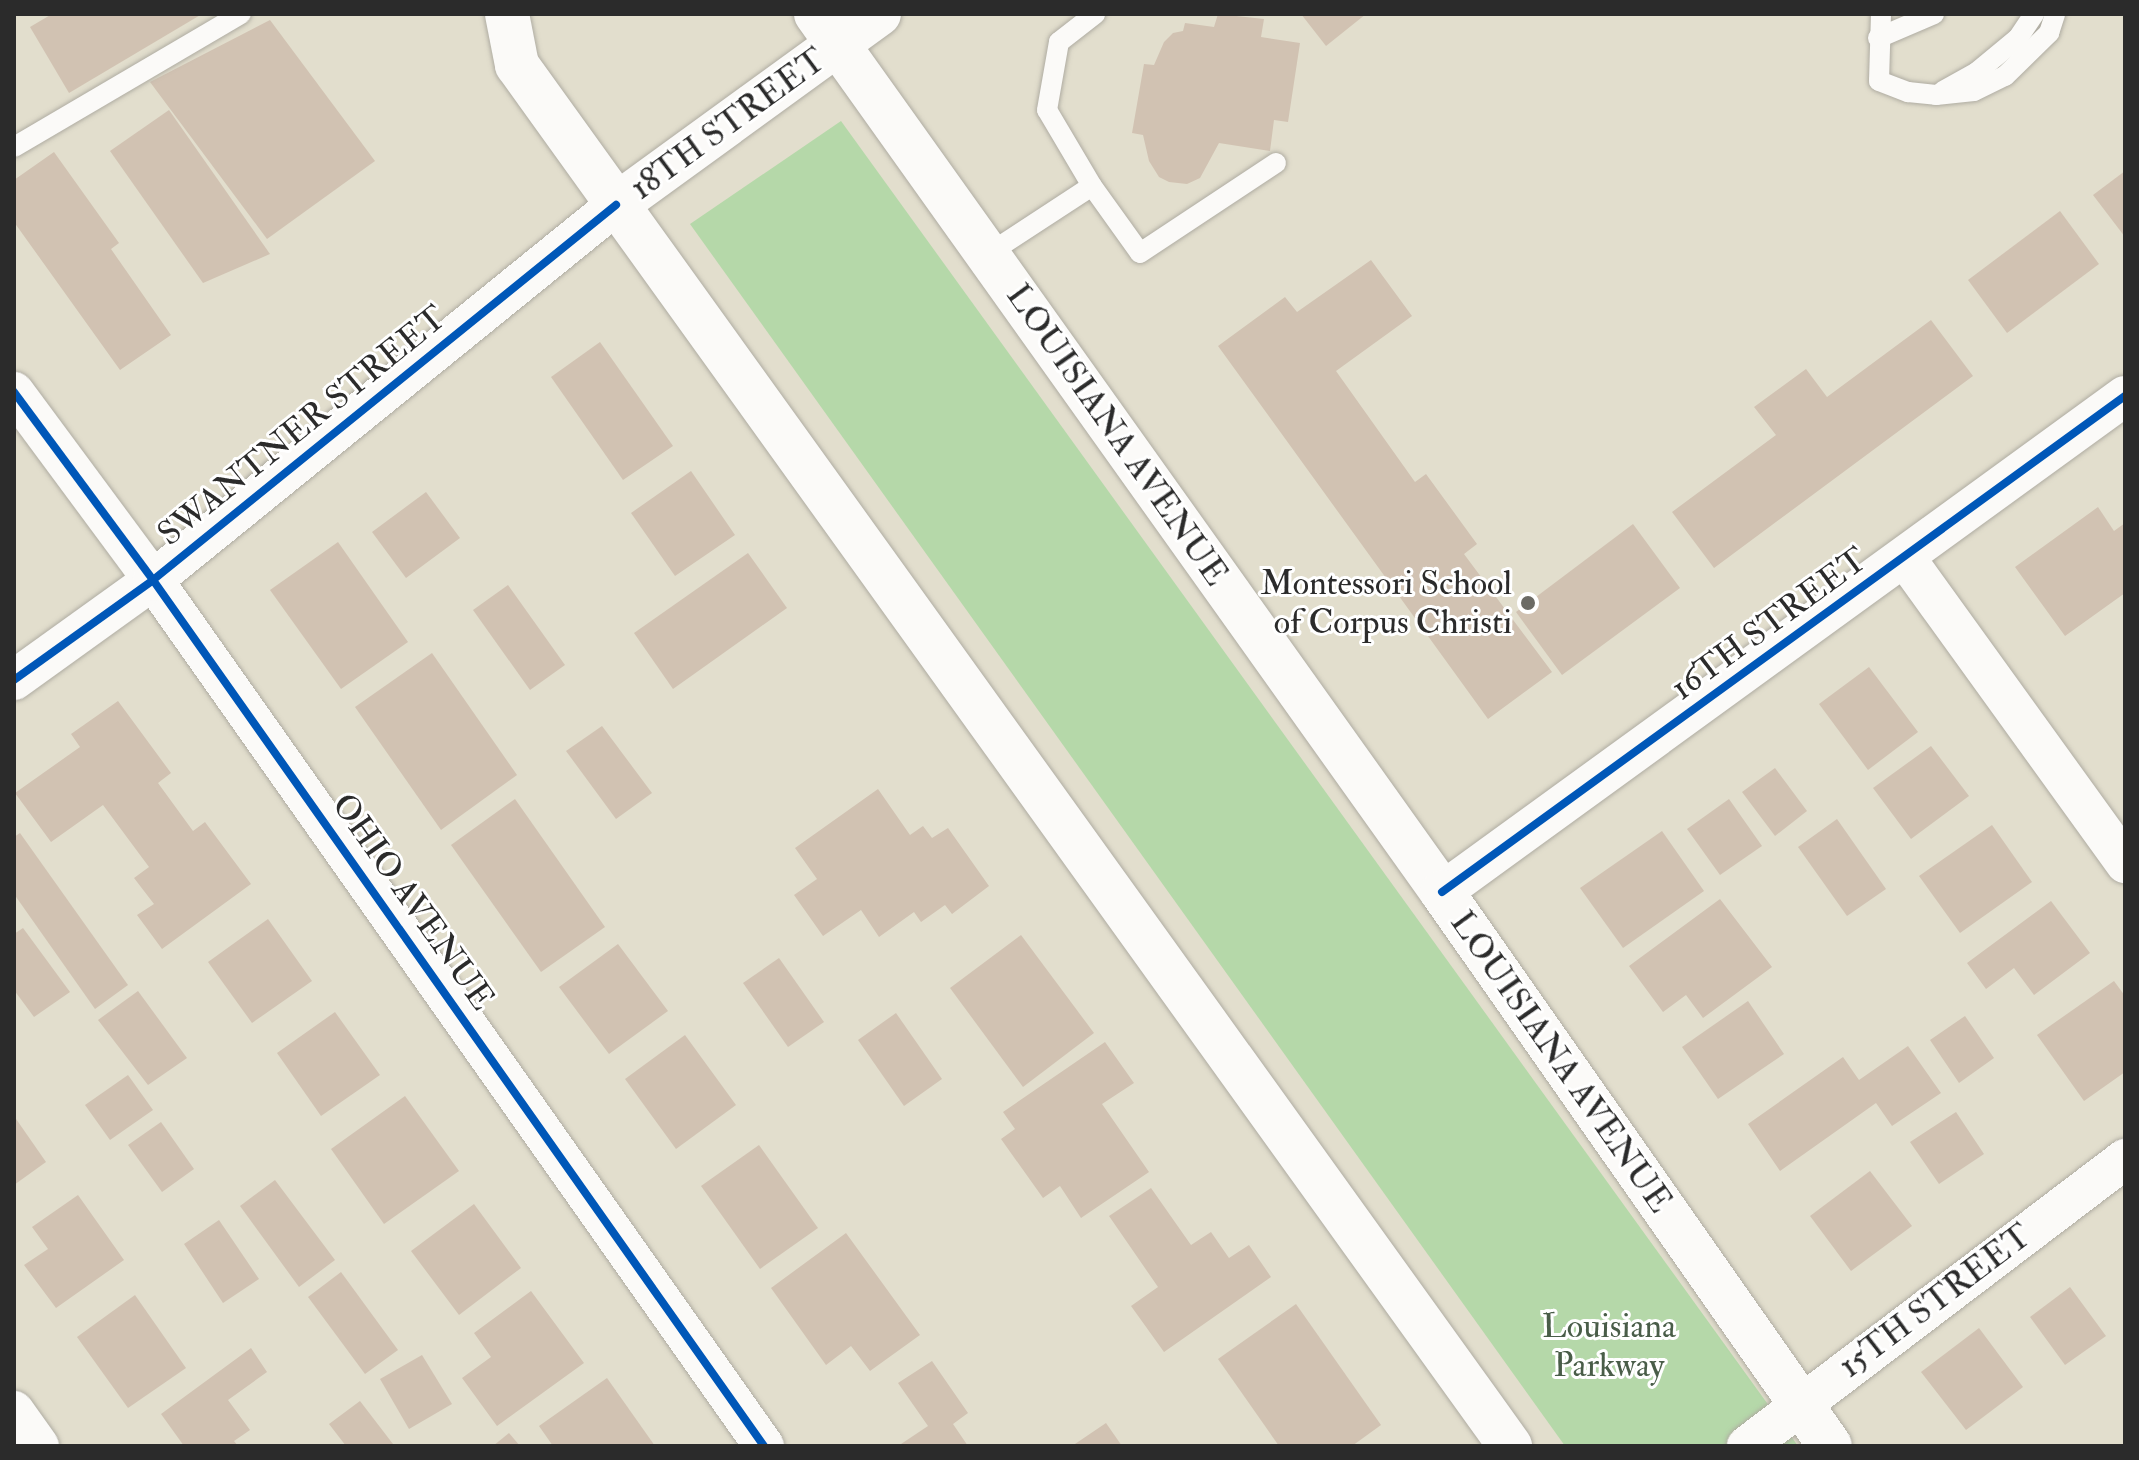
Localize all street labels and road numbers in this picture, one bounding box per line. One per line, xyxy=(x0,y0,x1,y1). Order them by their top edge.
street label: 18TH STREET xyxy=(623,40,833,208)
street label: LOUISIANA AVENUE xyxy=(997,276,1237,594)
street label: SWANTNER STREET xyxy=(150,297,454,555)
street label: 16TH STREET xyxy=(1663,539,1875,709)
street label: OHIO AVENUE xyxy=(323,786,503,1018)
street label: LOUISIANA AVENUE xyxy=(1441,903,1681,1221)
street label: 15TH STREET xyxy=(1831,1216,2039,1386)

